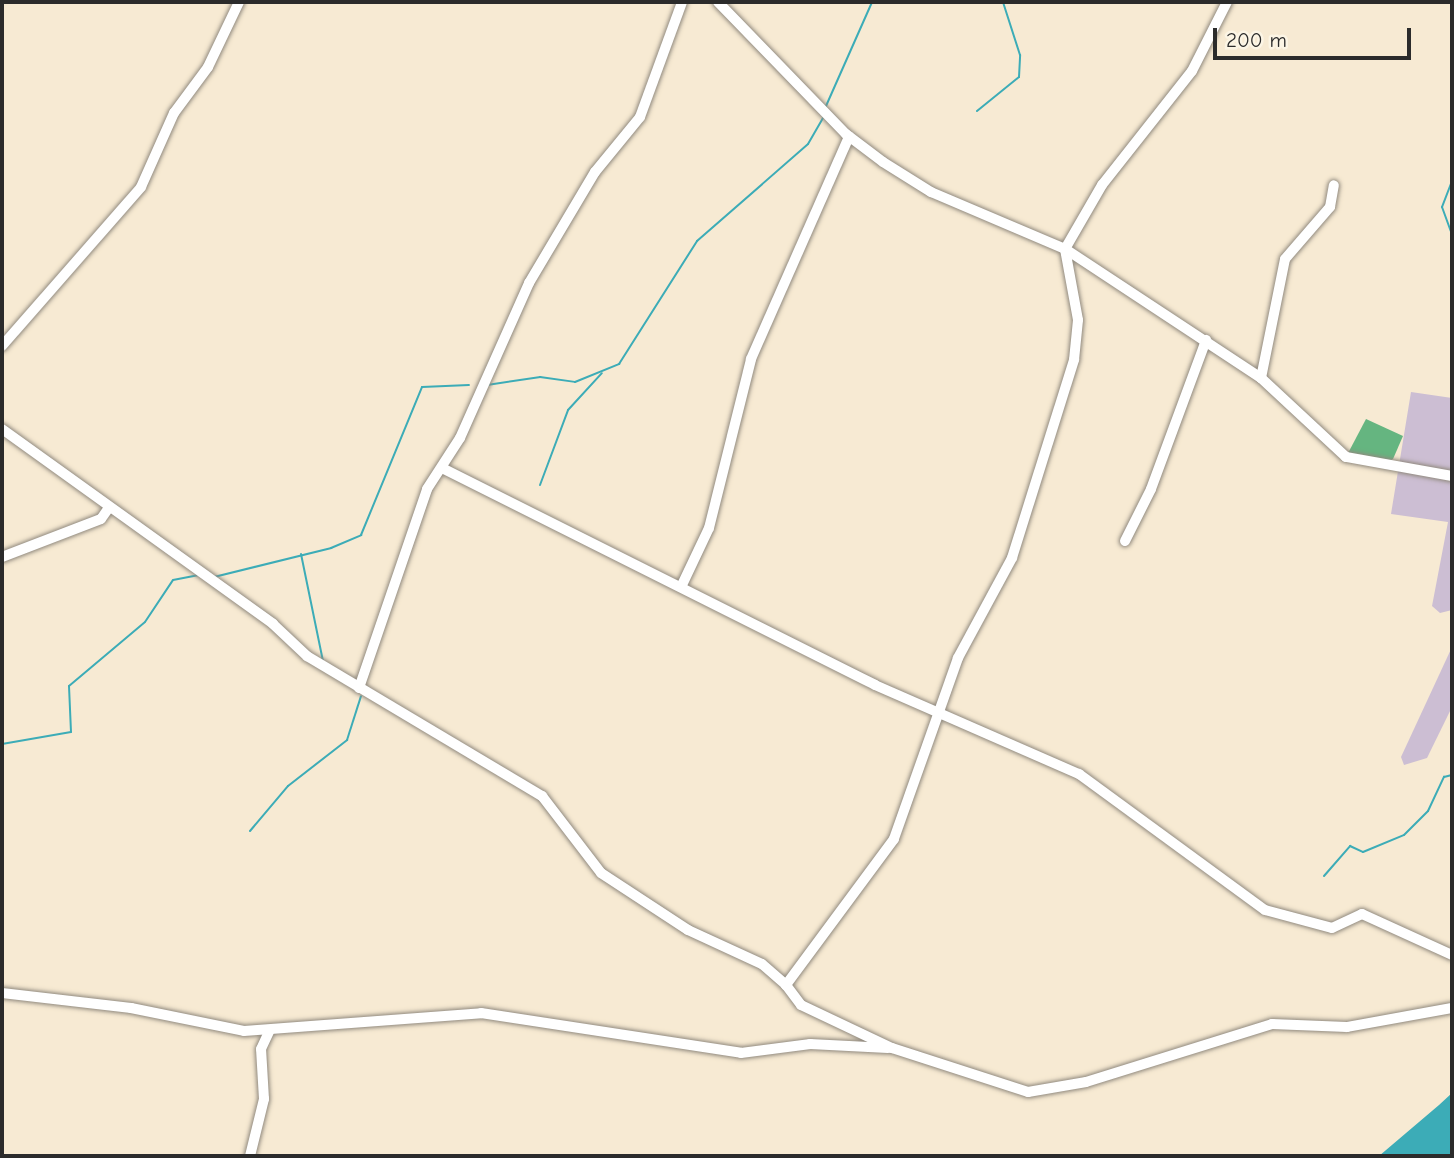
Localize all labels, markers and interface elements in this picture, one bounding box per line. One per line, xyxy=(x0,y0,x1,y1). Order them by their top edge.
scale bar xyxy=(1216,14,1414,58)
text: 200 m xyxy=(1226,28,1287,52)

